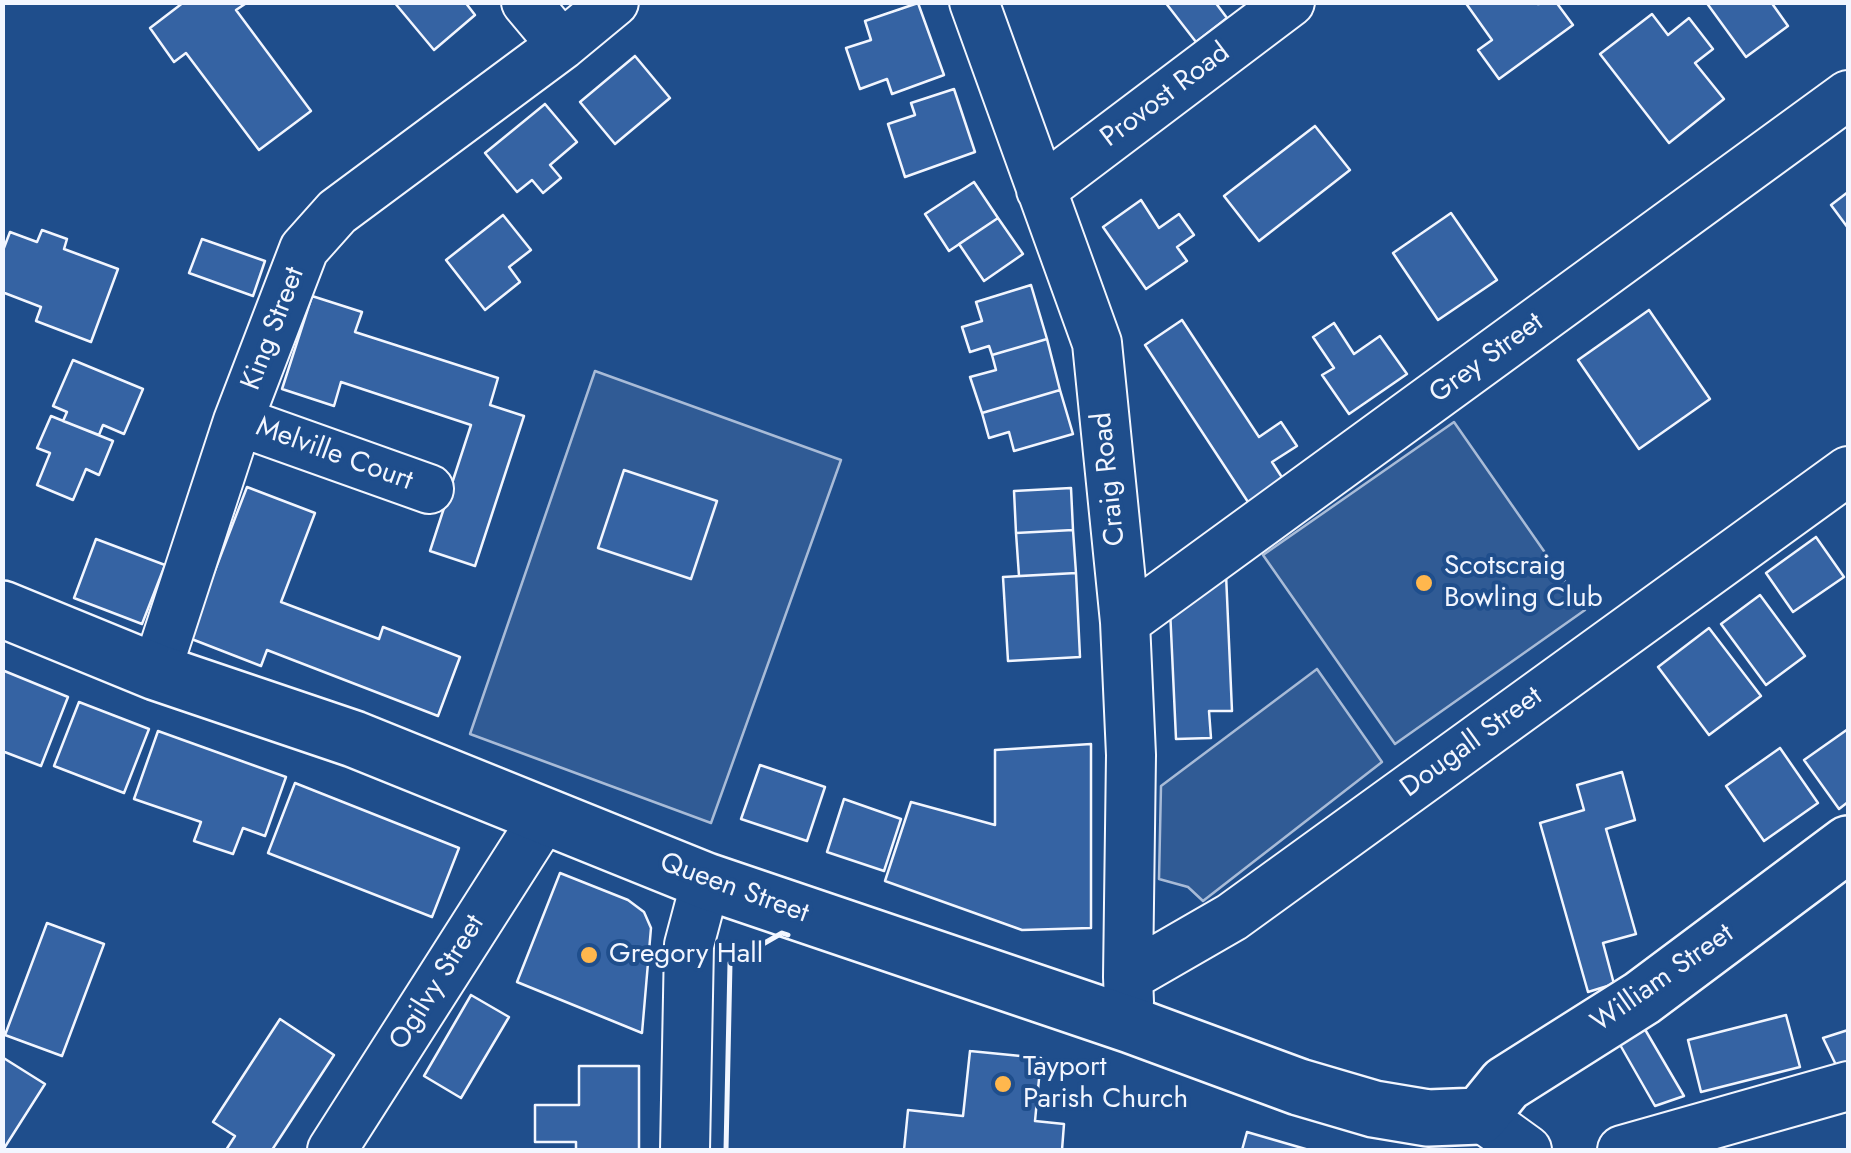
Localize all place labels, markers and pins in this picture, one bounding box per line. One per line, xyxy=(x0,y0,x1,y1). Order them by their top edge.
place label: Scotscraig Bowling Club xyxy=(1444,550,1603,616)
marker: Scotscraig Bowling Club xyxy=(1413,572,1435,594)
place label: Gregory Hall xyxy=(609,938,763,972)
marker: Gregory Hall xyxy=(578,944,600,966)
place label: Tayport Parish Church xyxy=(1023,1051,1188,1117)
marker: Tayport Parish Church xyxy=(992,1073,1014,1095)

